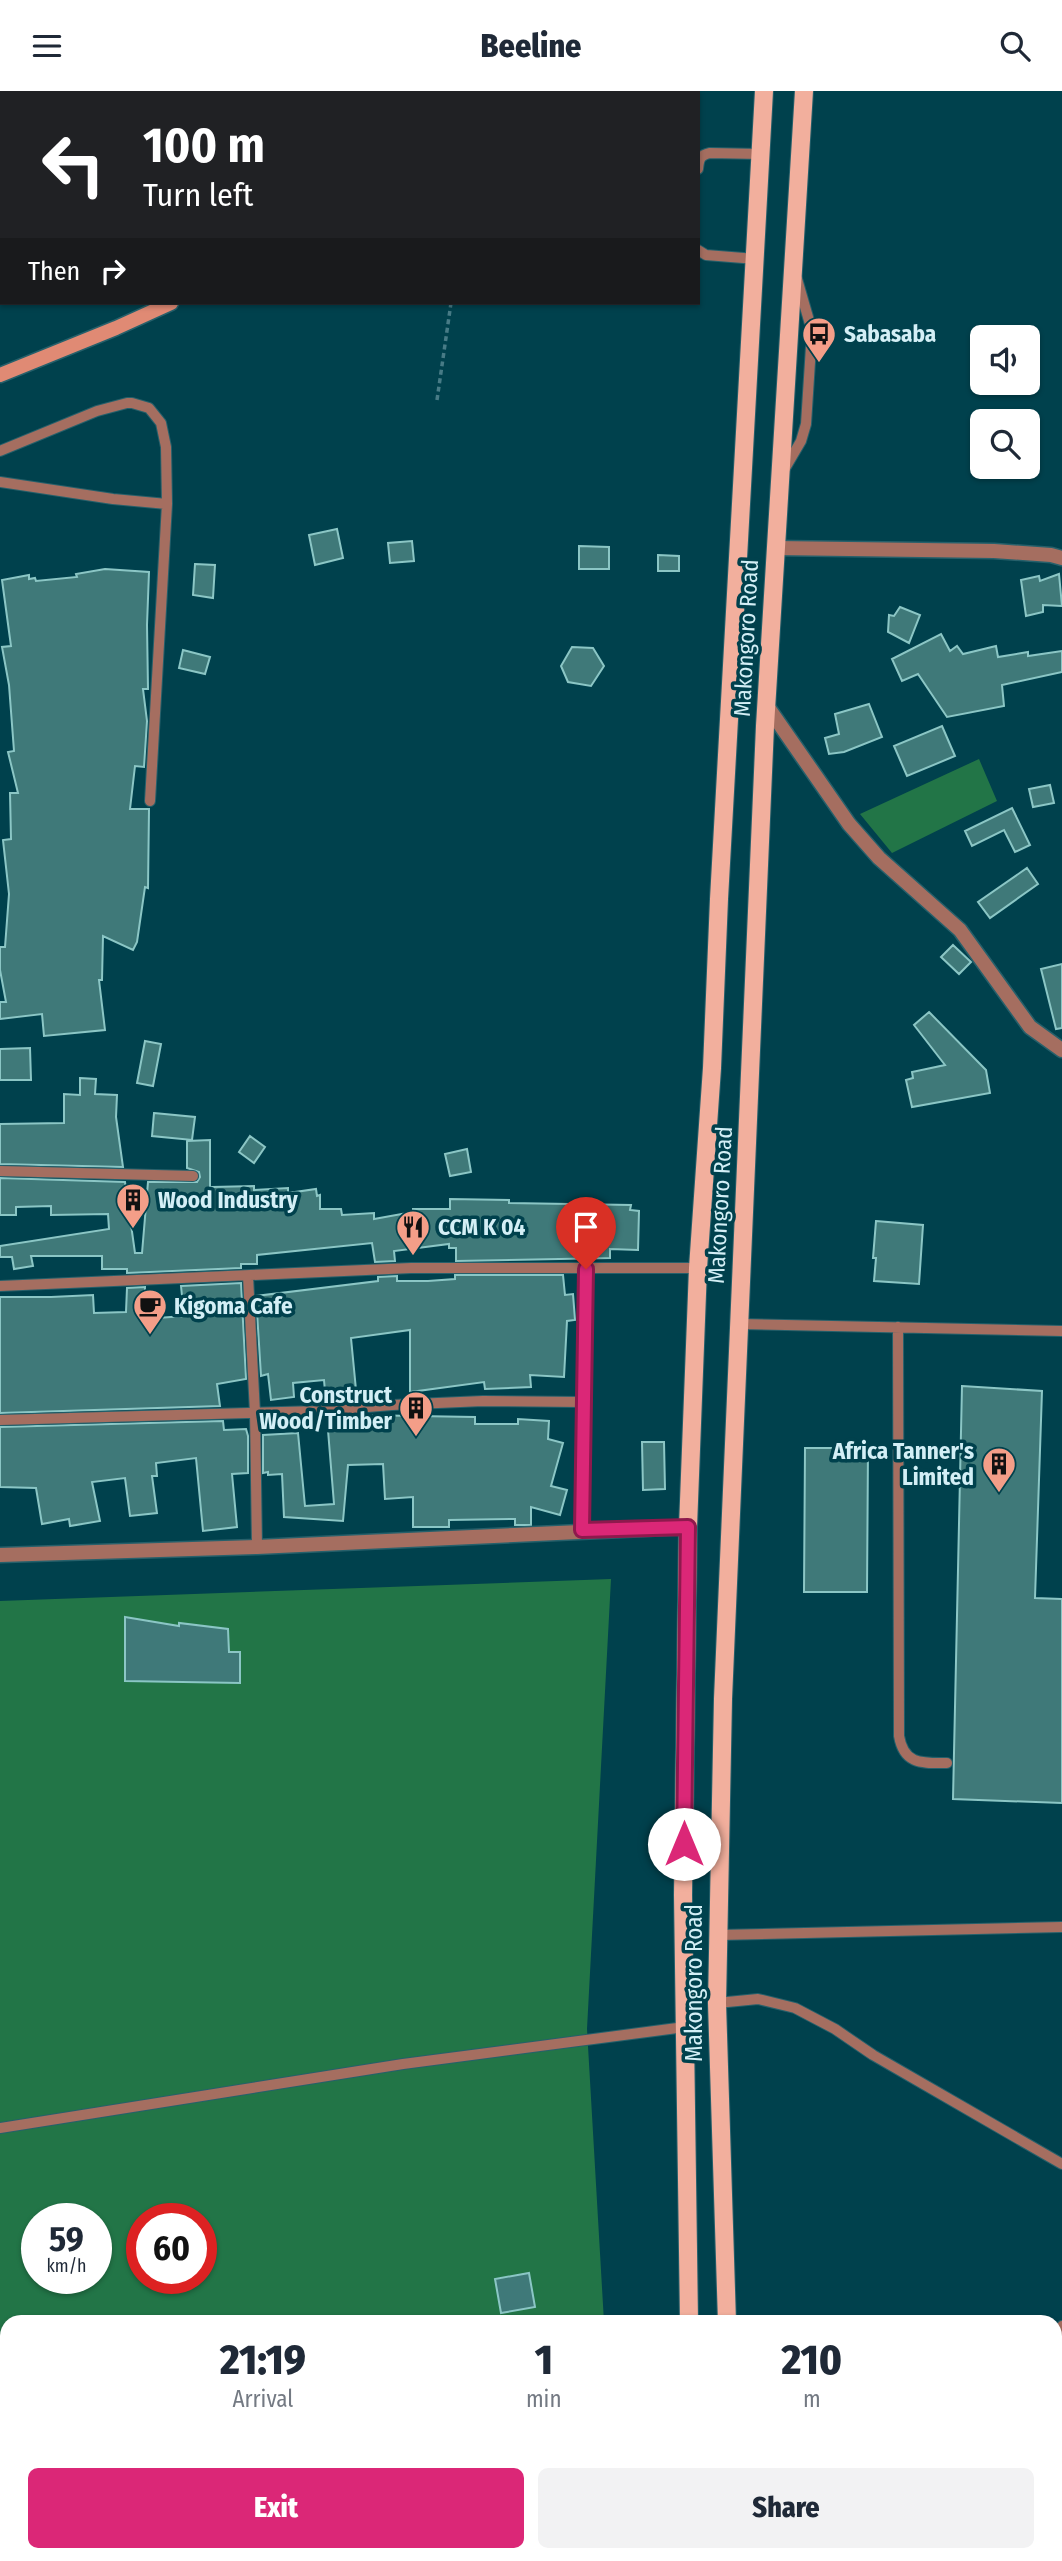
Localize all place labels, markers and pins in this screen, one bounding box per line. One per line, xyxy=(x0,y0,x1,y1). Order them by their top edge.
bus stop icon: Sabasaba xyxy=(800,315,838,364)
place label: Sabasaba xyxy=(844,320,936,348)
building icon: Wood Industry xyxy=(114,1181,152,1230)
place label: Wood Industry xyxy=(158,1186,299,1214)
pin xyxy=(556,1197,616,1269)
restaurant icon: CCM K 04 xyxy=(394,1208,432,1257)
place label: CCM K 04 xyxy=(438,1213,526,1241)
cafe icon: Kigoma Cafe xyxy=(131,1287,169,1336)
place label: Kigoma Cafe xyxy=(174,1292,293,1320)
place label: Construct Wood/Timber xyxy=(259,1381,393,1435)
building icon: Construct Wood/Timber xyxy=(397,1389,435,1438)
place label: Africa Tanner's Limited xyxy=(832,1437,974,1491)
building icon: Africa Tanner's Limited xyxy=(980,1445,1018,1494)

